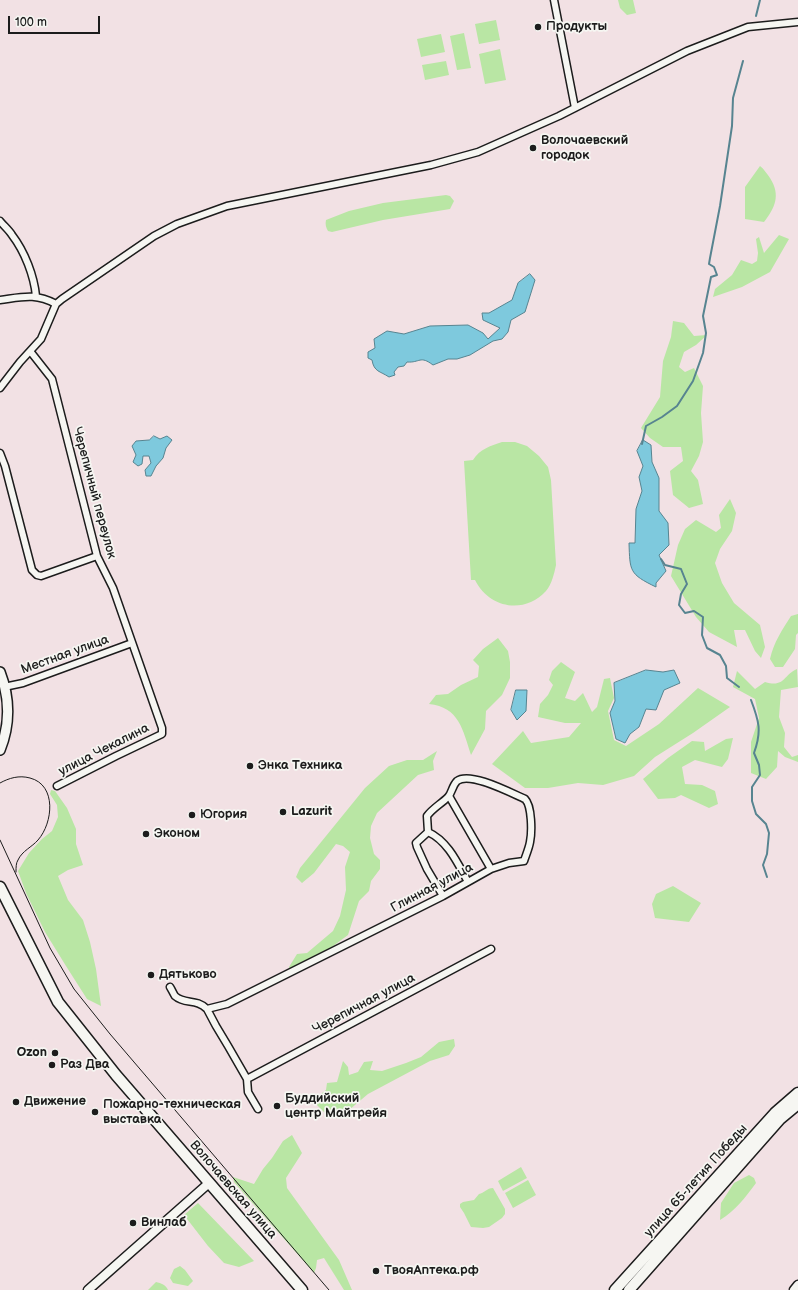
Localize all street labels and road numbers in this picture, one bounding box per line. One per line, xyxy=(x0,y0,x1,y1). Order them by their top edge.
street label: Черепичный переулок xyxy=(69,425,119,561)
street label: Местная улица xyxy=(19,632,111,678)
street label: улица Чекалина xyxy=(56,720,152,780)
street label: Глинная улица xyxy=(388,860,476,916)
street label: Черепичная улица xyxy=(310,970,418,1038)
street label: улица 65-летия Победы xyxy=(641,1121,751,1241)
street label: Волочаевская улица xyxy=(186,1138,280,1242)

